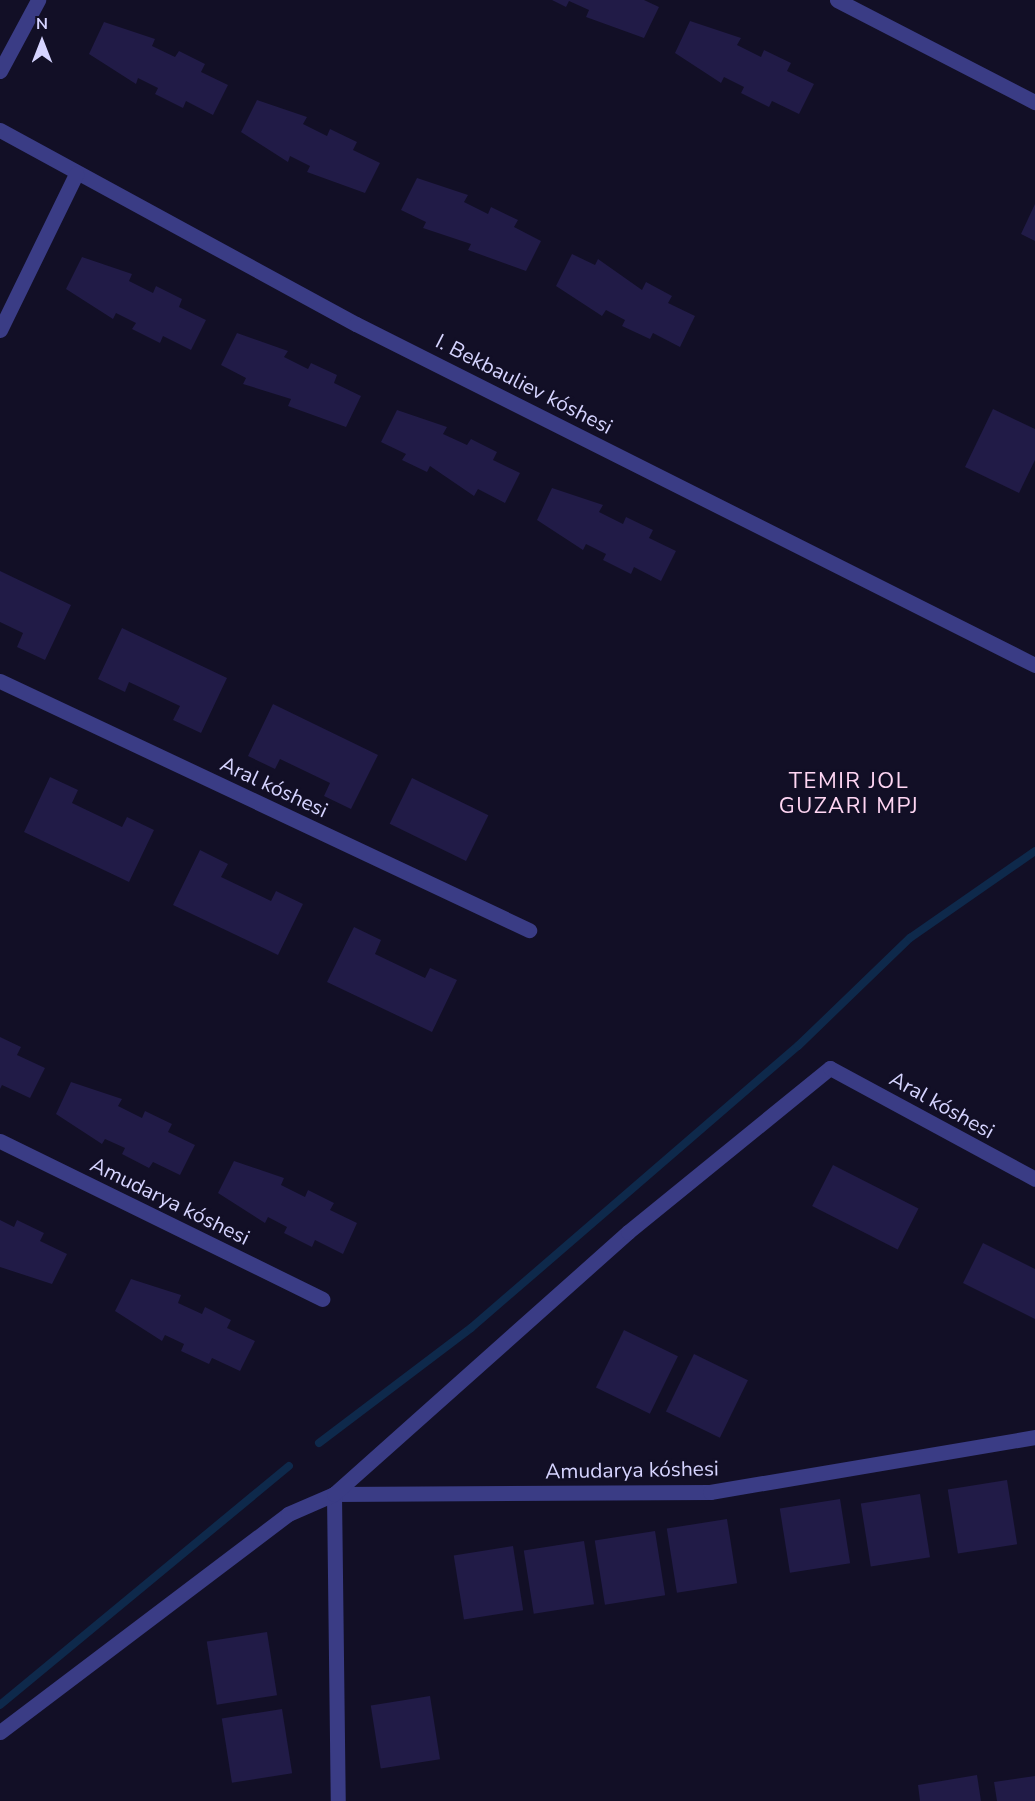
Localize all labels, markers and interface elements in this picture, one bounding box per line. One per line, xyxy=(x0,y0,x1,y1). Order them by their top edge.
north arrow xyxy=(12,12,72,72)
text: N xyxy=(36,13,48,35)
street label: I. Bekbauliev kóshesi xyxy=(431,329,617,439)
street label: Aral kóshesi xyxy=(216,751,332,823)
district label: TEMIR JOL GUZARI MPJ xyxy=(779,768,919,819)
street label: Aral kóshesi xyxy=(885,1066,999,1144)
street label: Amudarya kóshesi xyxy=(86,1152,254,1250)
street label: Amudarya kóshesi xyxy=(545,1456,719,1484)

